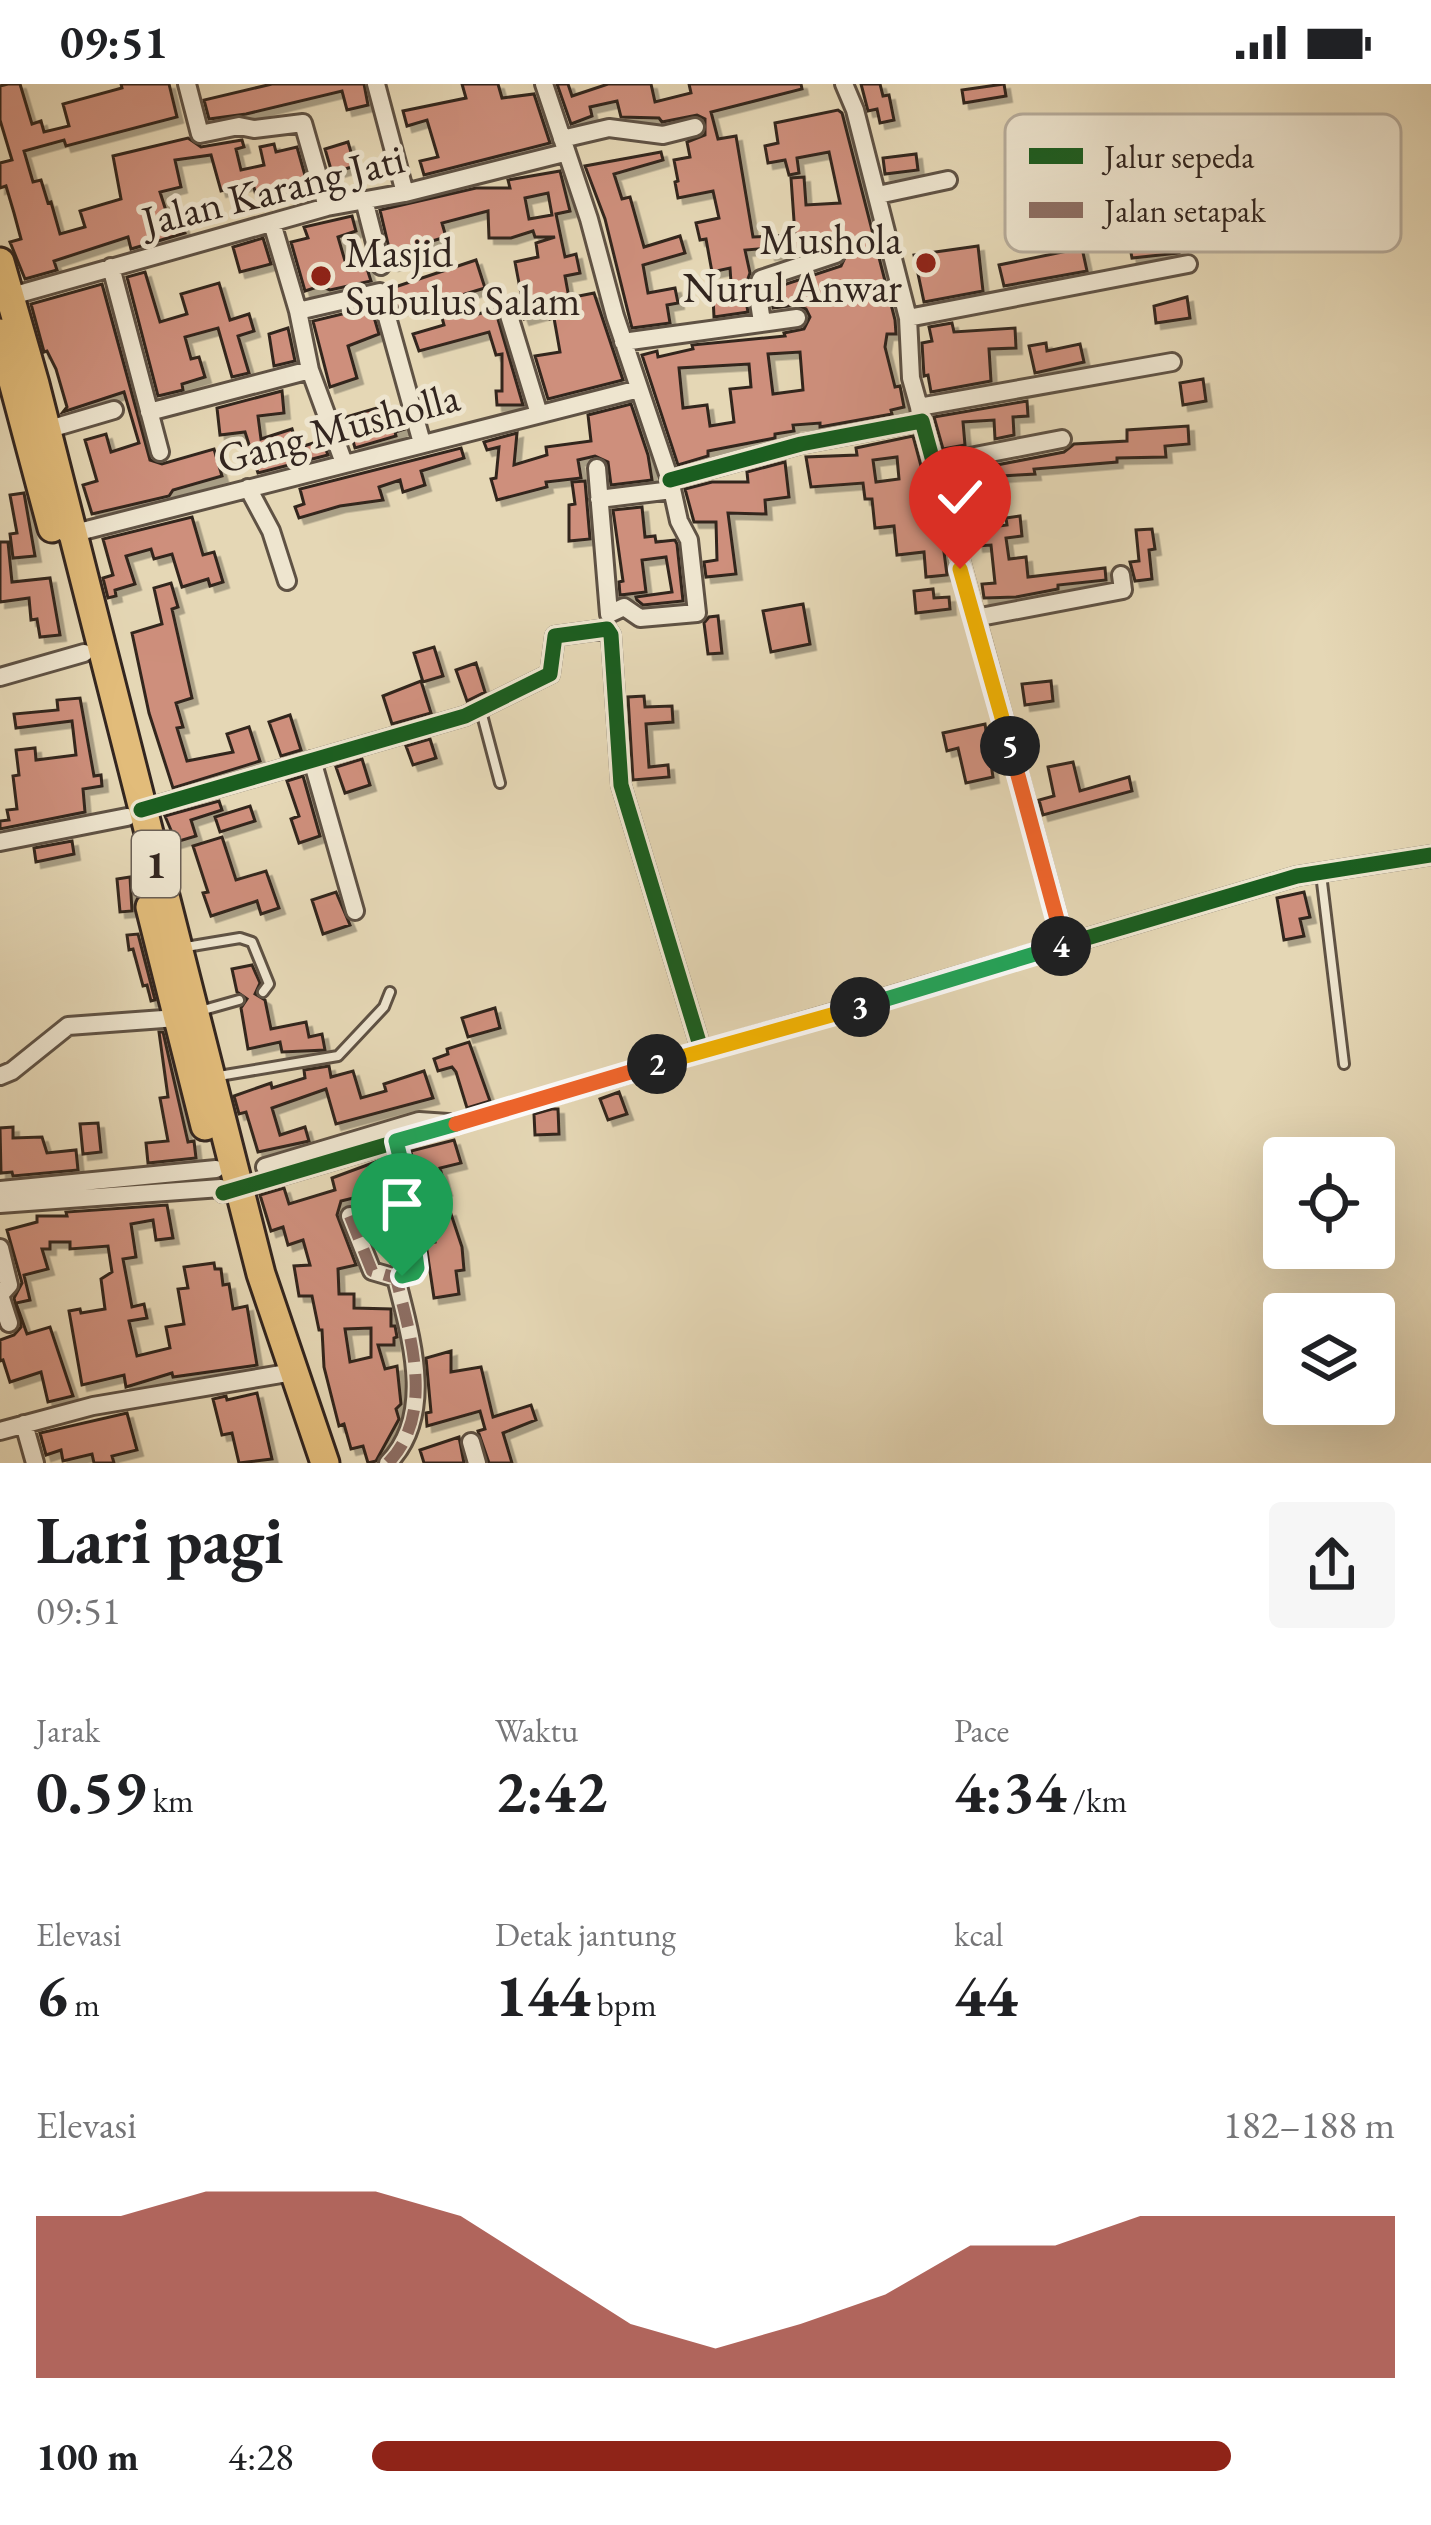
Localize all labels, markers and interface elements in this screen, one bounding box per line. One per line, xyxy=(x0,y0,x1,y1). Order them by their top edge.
text: 09:51 xyxy=(60,13,168,71)
legend xyxy=(1005,114,1401,252)
street label: Jalan Karang Jati xyxy=(134,130,410,249)
text: Jalur sepeda xyxy=(1101,135,1255,178)
text: Jalan setapak xyxy=(1101,189,1266,232)
place label: Mushola Nurul Anwar xyxy=(683,212,902,315)
place label: Masjid Subulus Salam xyxy=(345,225,580,328)
marker: Mushola Nurul Anwar xyxy=(913,250,939,276)
marker: Masjid Subulus Salam xyxy=(308,263,334,289)
street label: Gang Musholla xyxy=(211,369,465,486)
pin xyxy=(909,446,1011,569)
icon: check xyxy=(927,464,993,530)
pin: 5 xyxy=(980,716,1040,776)
text: 5 xyxy=(1001,724,1019,767)
road number: 1 xyxy=(132,831,180,897)
pin: 4 xyxy=(1031,916,1091,976)
text: 4 xyxy=(1052,924,1070,967)
pin: 3 xyxy=(830,977,890,1037)
text: 3 xyxy=(851,985,869,1028)
pin: 2 xyxy=(627,1034,687,1094)
text: 2 xyxy=(648,1042,666,1085)
map controls xyxy=(1263,1137,1395,1425)
button: locate xyxy=(1263,1137,1395,1269)
pin xyxy=(351,1153,453,1276)
icon: arrive xyxy=(369,1171,435,1237)
button: layers xyxy=(1263,1293,1395,1425)
text: Lari pagi xyxy=(36,1497,284,1583)
button: share xyxy=(1269,1502,1395,1628)
text: 09:51 xyxy=(36,1585,121,1636)
text: Jarak xyxy=(36,1709,100,1752)
text: Waktu xyxy=(495,1709,578,1752)
text: Pace xyxy=(954,1709,1009,1752)
text: 0.59 xyxy=(36,1752,146,1830)
text: 2:42 xyxy=(495,1752,607,1830)
text: 4:34 xyxy=(954,1752,1066,1830)
text: km xyxy=(146,1779,194,1822)
text: /km xyxy=(1066,1779,1127,1822)
text: Elevasi xyxy=(36,1913,121,1956)
text: Detak jantung xyxy=(495,1913,676,1956)
text: kcal xyxy=(954,1913,1004,1956)
text: 6 xyxy=(36,1956,68,2034)
text: 144 xyxy=(495,1956,590,2034)
text: 44 xyxy=(954,1956,1017,2034)
text: m xyxy=(68,1983,100,2026)
text: bpm xyxy=(590,1983,657,2026)
text: Elevasi xyxy=(36,2099,137,2150)
text: 182–188 m xyxy=(1223,2099,1395,2150)
text: 100 m xyxy=(36,2431,139,2482)
text: 4:28 xyxy=(228,2431,294,2482)

